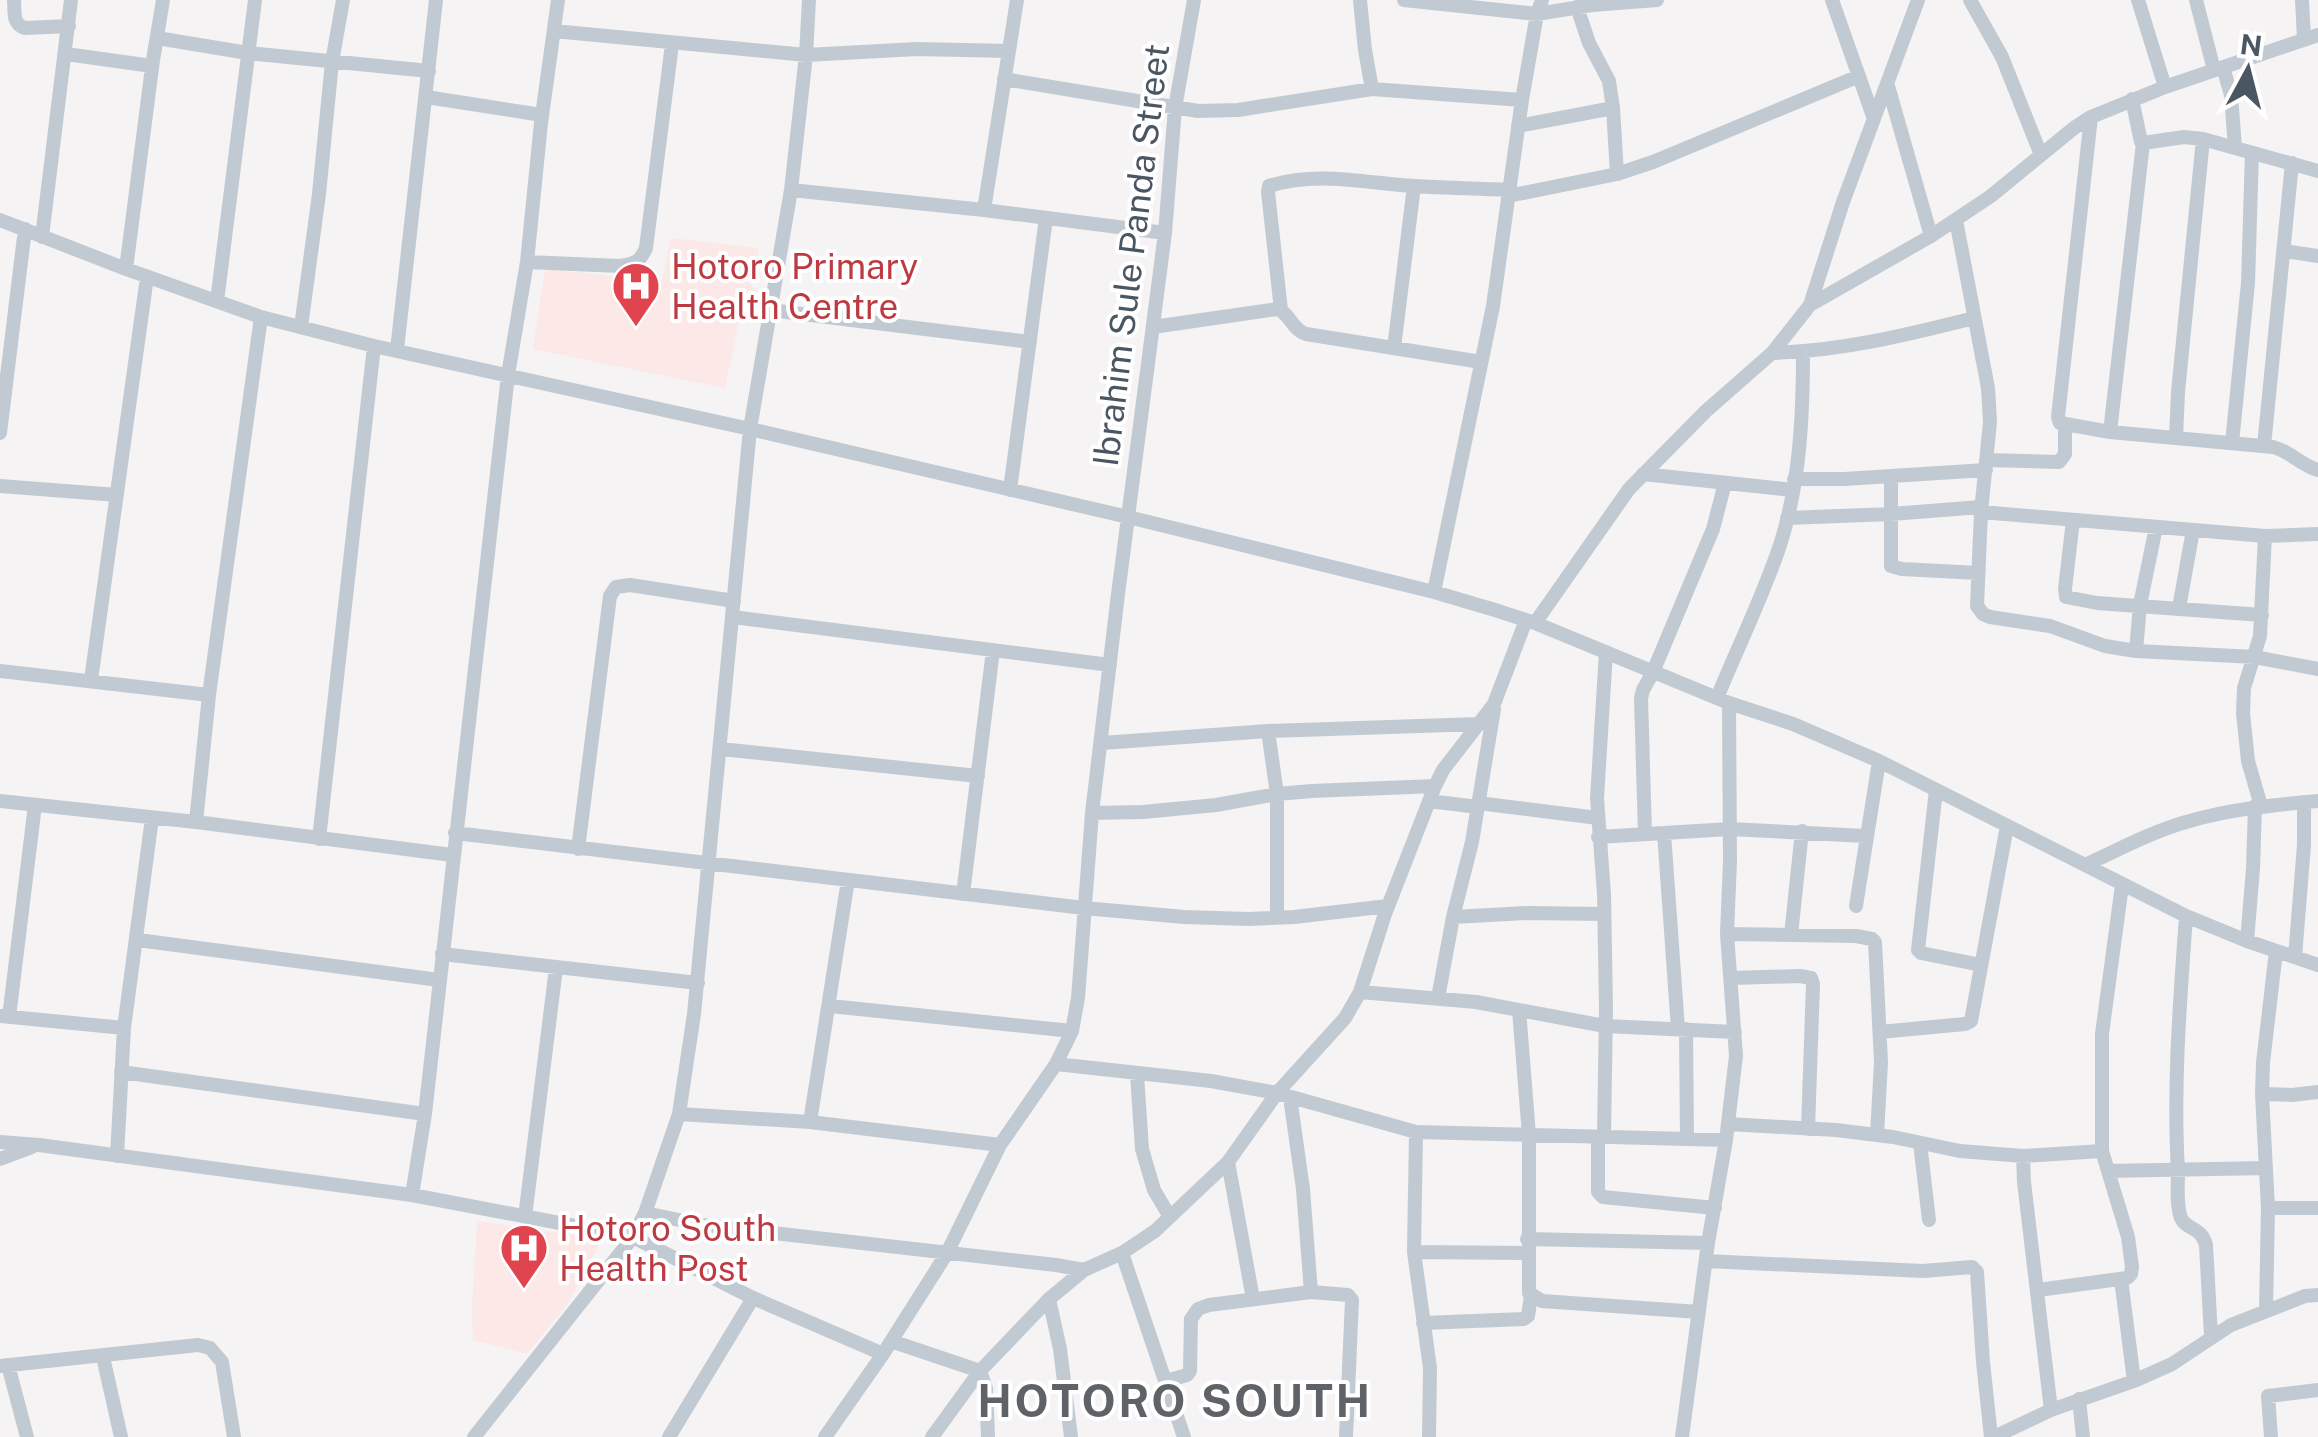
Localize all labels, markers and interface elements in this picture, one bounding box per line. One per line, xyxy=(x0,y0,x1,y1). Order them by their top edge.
north arrow xyxy=(2198,20,2298,120)
text: N xyxy=(2238,27,2264,62)
street label: Ibrahim Sule Panda Street xyxy=(1085,41,1177,469)
place label: Hotoro Primary Health Centre xyxy=(671,246,918,327)
hospital icon: Hotoro Primary Health Centre xyxy=(610,260,662,328)
place label: Hotoro South Health Post xyxy=(559,1208,776,1289)
hospital icon: Hotoro South Health Post xyxy=(498,1222,550,1290)
district label: HOTORO SOUTH xyxy=(977,1374,1373,1427)

